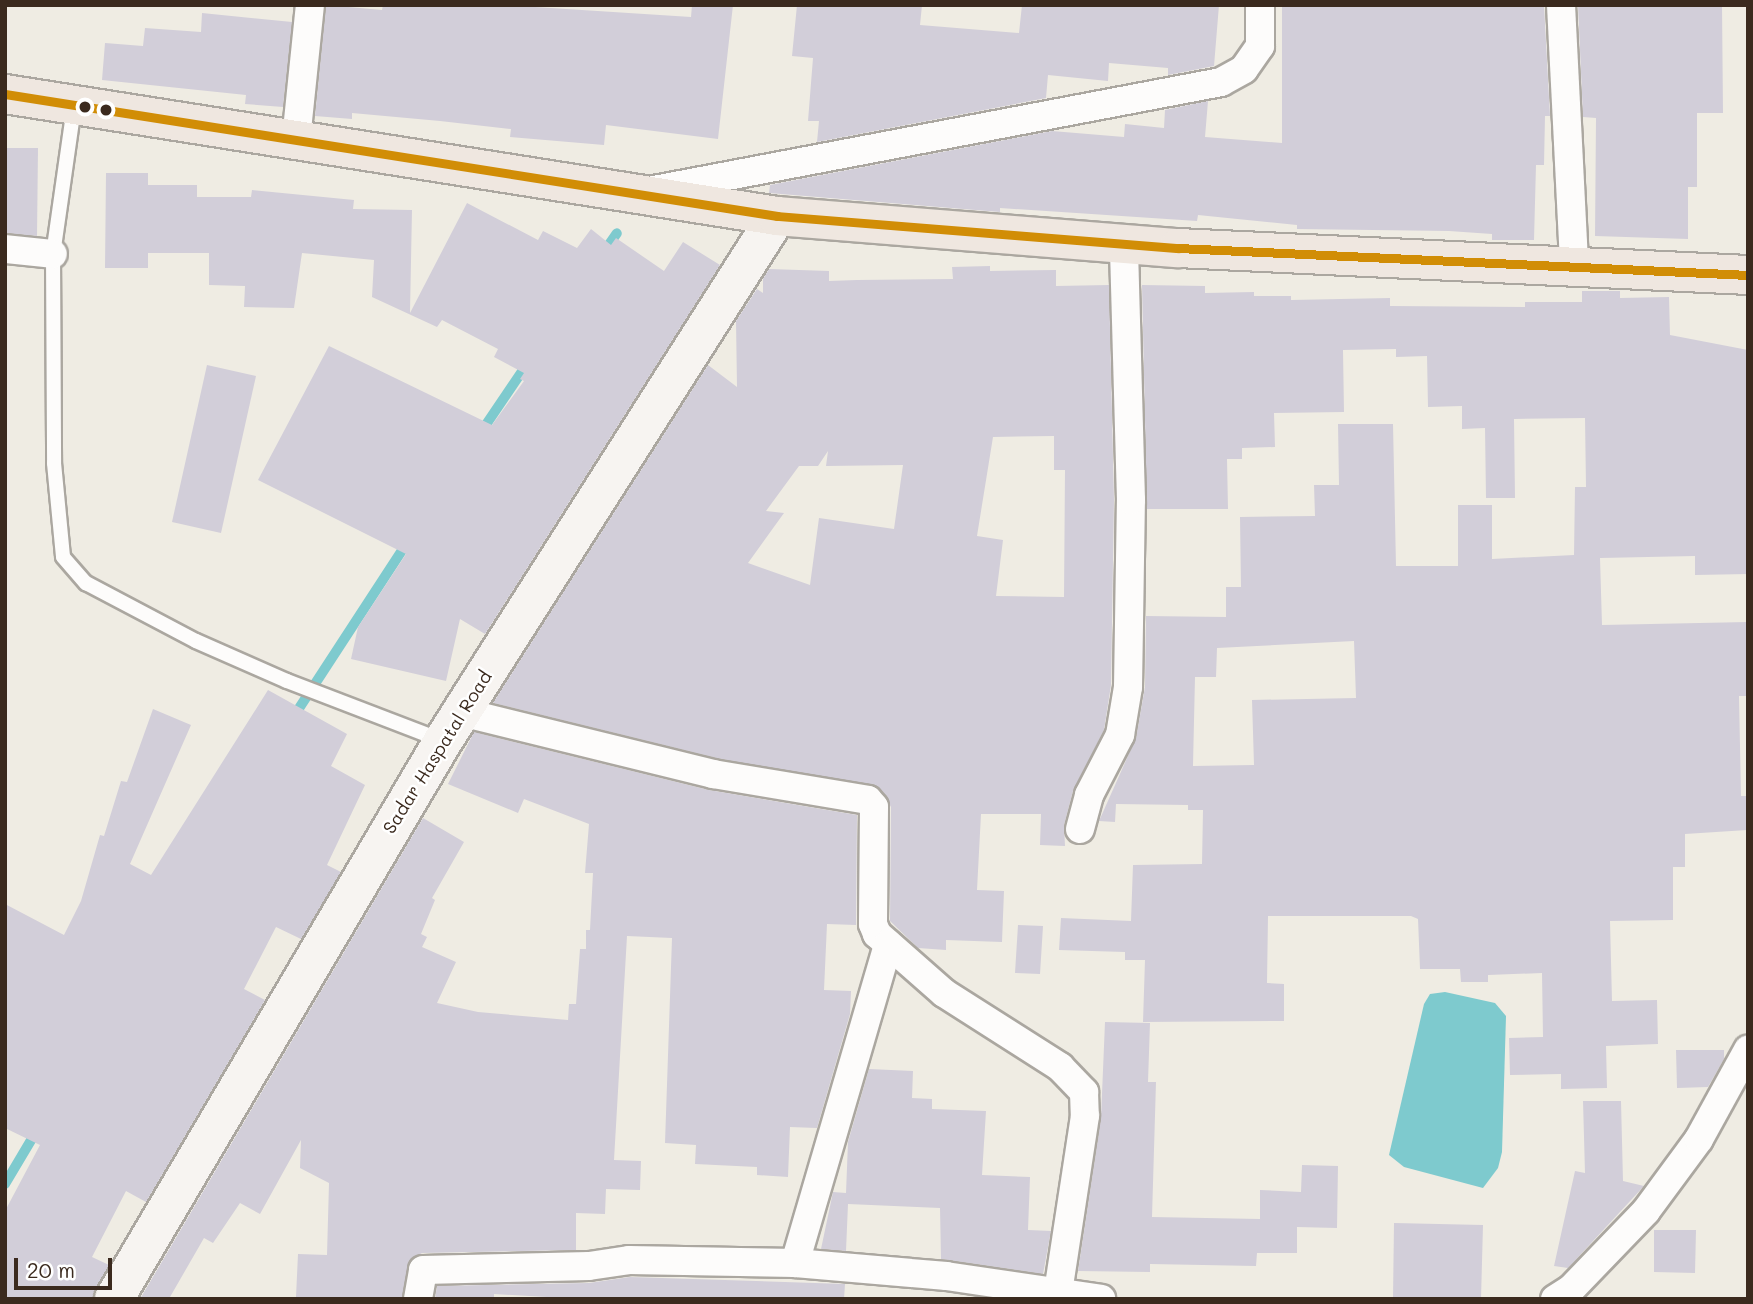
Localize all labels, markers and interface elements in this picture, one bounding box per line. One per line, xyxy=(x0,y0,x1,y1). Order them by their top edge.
unlabelled marker xyxy=(78,100,92,114)
unlabelled marker xyxy=(99,103,113,117)
street label: Sadar Haspatal Road xyxy=(378,667,496,837)
scale bar xyxy=(18,1244,116,1288)
text: 20 m xyxy=(27,1256,75,1283)

